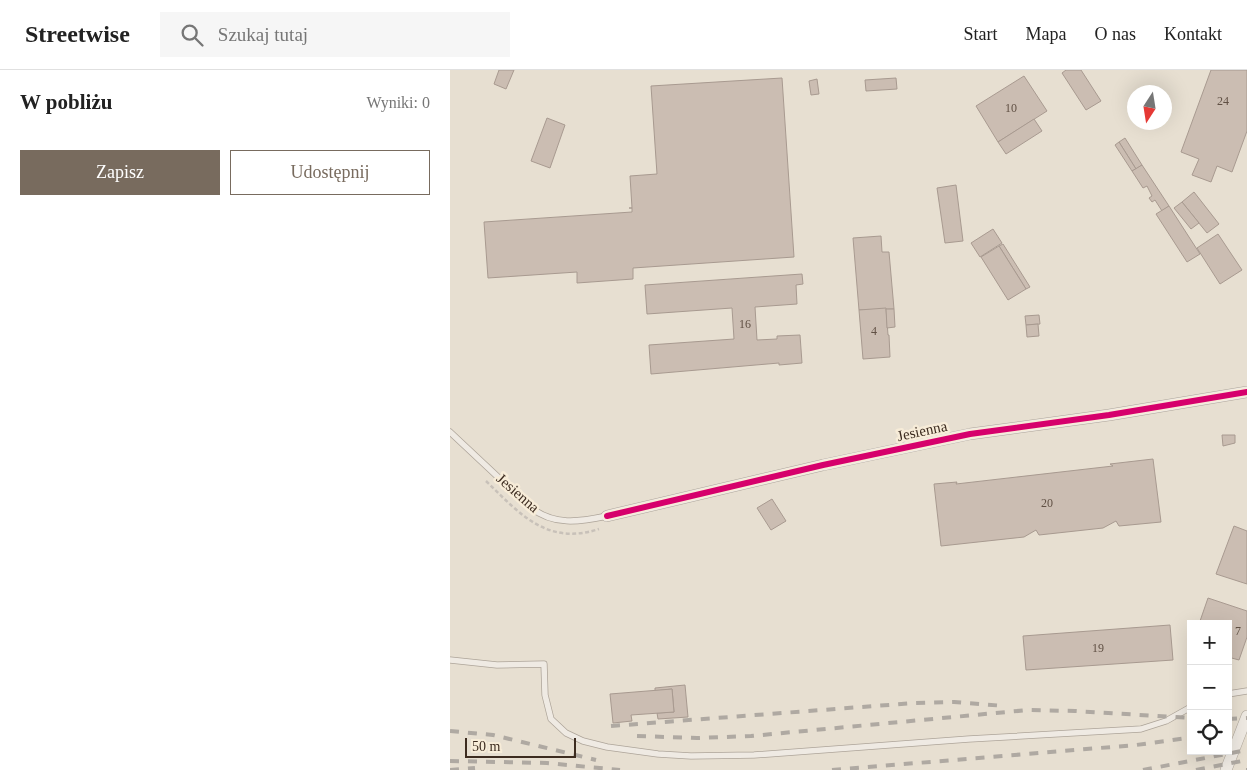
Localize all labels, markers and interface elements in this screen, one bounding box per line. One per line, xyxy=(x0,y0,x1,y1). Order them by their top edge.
search box xyxy=(160,12,510,57)
text: Streetwise xyxy=(25,21,130,47)
icon: search xyxy=(178,21,206,49)
text: Szukaj tutaj xyxy=(218,24,308,45)
text: Start xyxy=(964,24,998,44)
text: Mapa xyxy=(1026,24,1067,44)
text: O nas xyxy=(1095,24,1136,44)
text: Kontakt xyxy=(1164,24,1222,44)
north arrow xyxy=(1127,85,1172,130)
text: W pobliżu xyxy=(20,90,112,114)
text: Wyniki: 0 xyxy=(367,94,430,111)
house number: 24 xyxy=(1217,94,1229,108)
house number: 10 xyxy=(1005,101,1017,115)
button: Zapisz xyxy=(20,150,220,195)
button: Udostępnij xyxy=(230,150,430,195)
house number: 16 xyxy=(739,317,751,331)
house number: 4 xyxy=(871,324,877,338)
street label: Jesienna xyxy=(895,418,949,444)
street label: Jesienna xyxy=(494,470,543,516)
house number: 20 xyxy=(1041,496,1053,510)
map controls xyxy=(1187,620,1232,755)
button: + xyxy=(1187,620,1232,665)
house number: 7 xyxy=(1235,624,1241,638)
house number: 19 xyxy=(1092,641,1104,655)
button: − xyxy=(1187,665,1232,710)
button: locate xyxy=(1187,710,1232,755)
scale bar xyxy=(465,735,576,758)
text: 50 m xyxy=(472,739,500,754)

